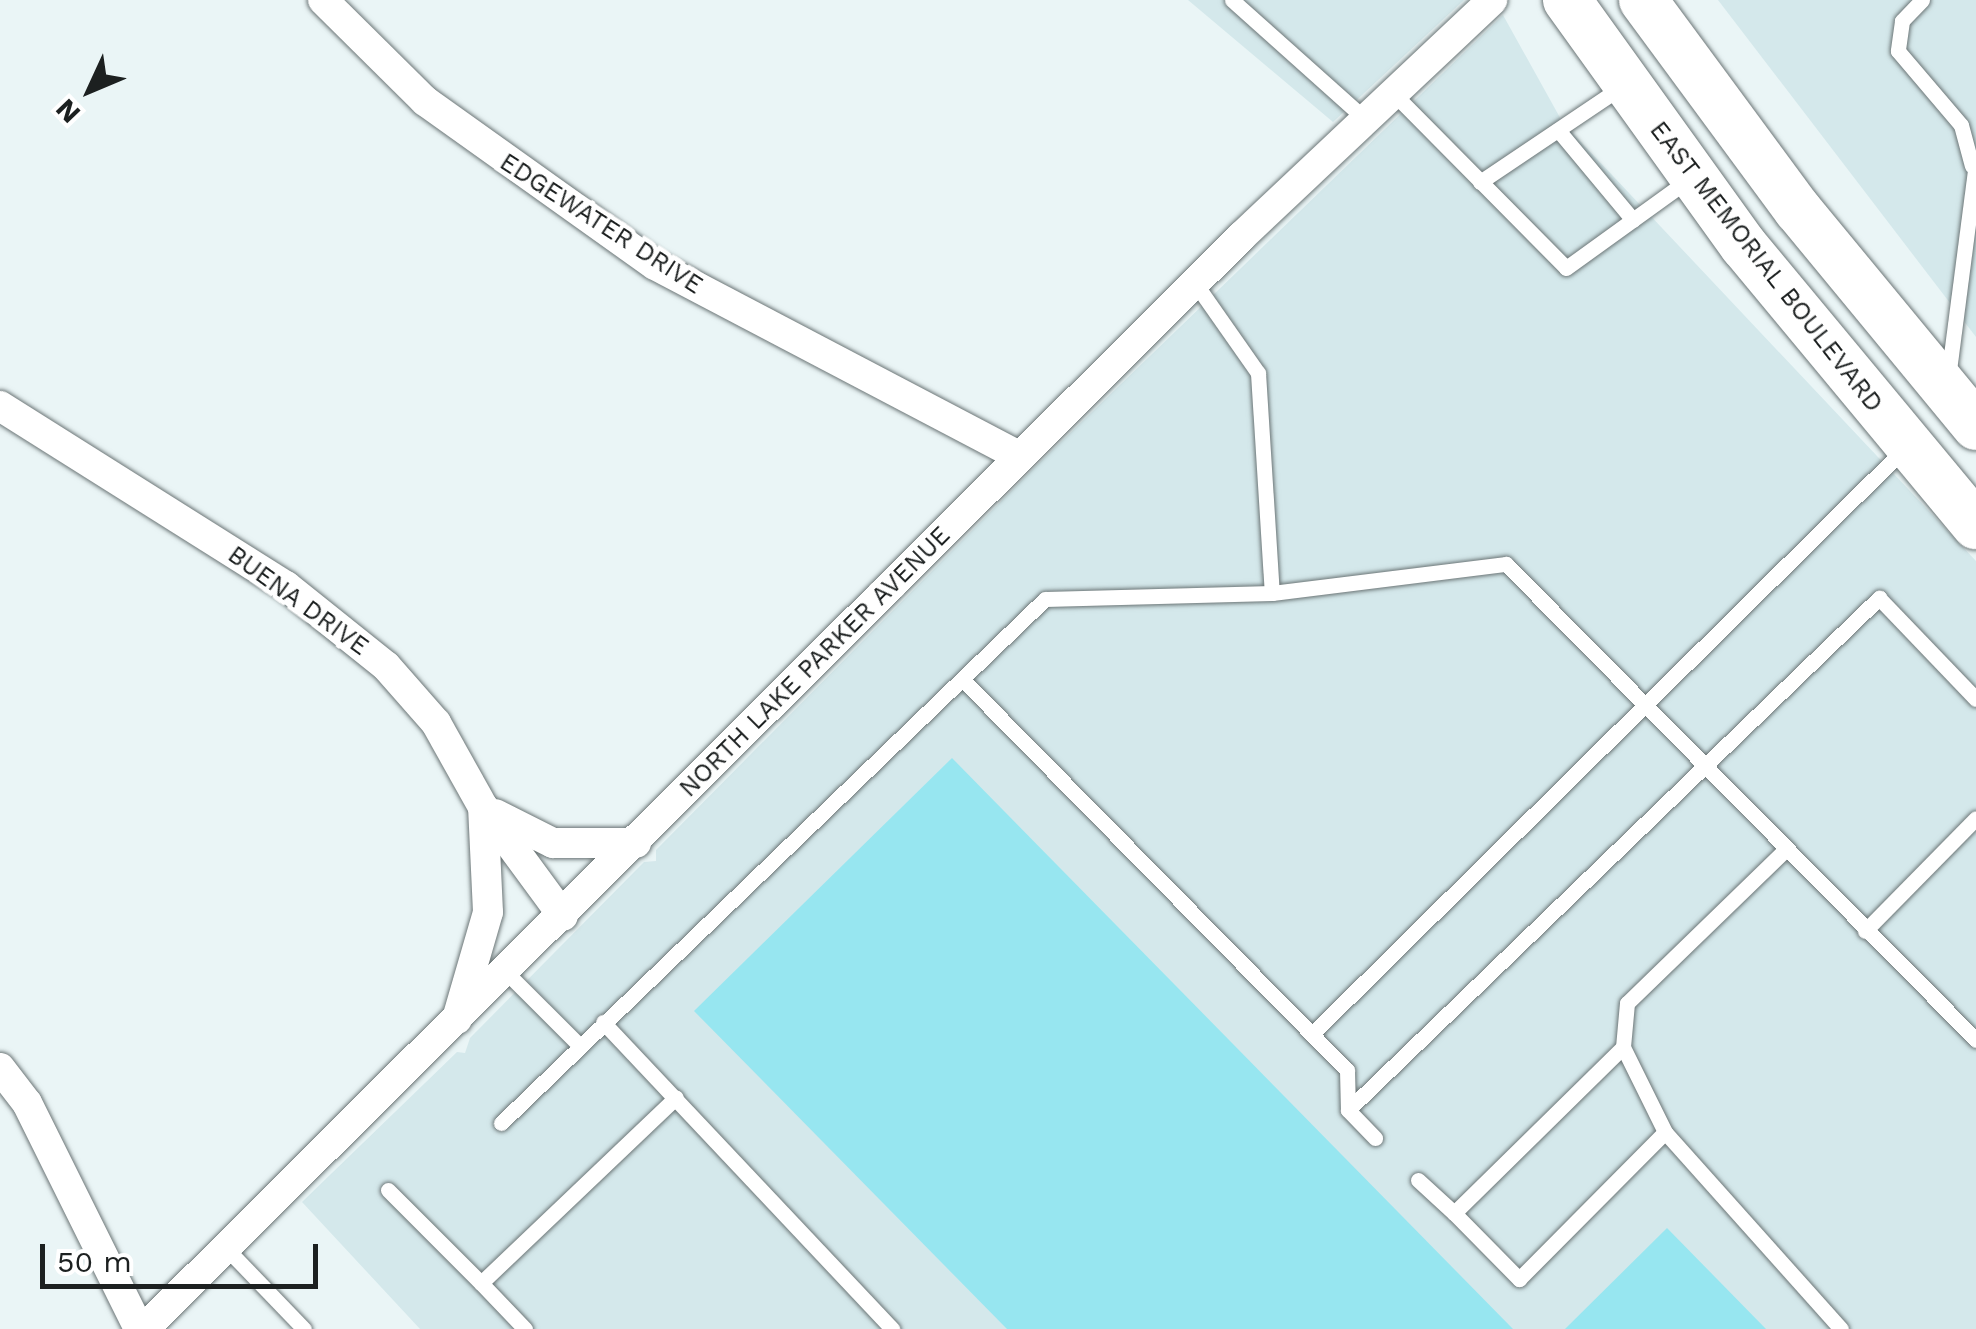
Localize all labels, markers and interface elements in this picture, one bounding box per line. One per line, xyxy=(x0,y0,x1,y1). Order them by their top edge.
north arrow xyxy=(40,40,140,140)
text: N xyxy=(49,92,87,130)
street label: EAST MEMORIAL BOULEVARD xyxy=(1643,115,1889,419)
street label: EDGEWATER DRIVE xyxy=(494,147,708,301)
street label: NORTH LAKE PARKER AVENUE xyxy=(673,520,957,804)
street label: BUENA DRIVE xyxy=(221,540,375,662)
scale bar xyxy=(45,1224,322,1286)
text: 50 m xyxy=(57,1244,132,1279)

